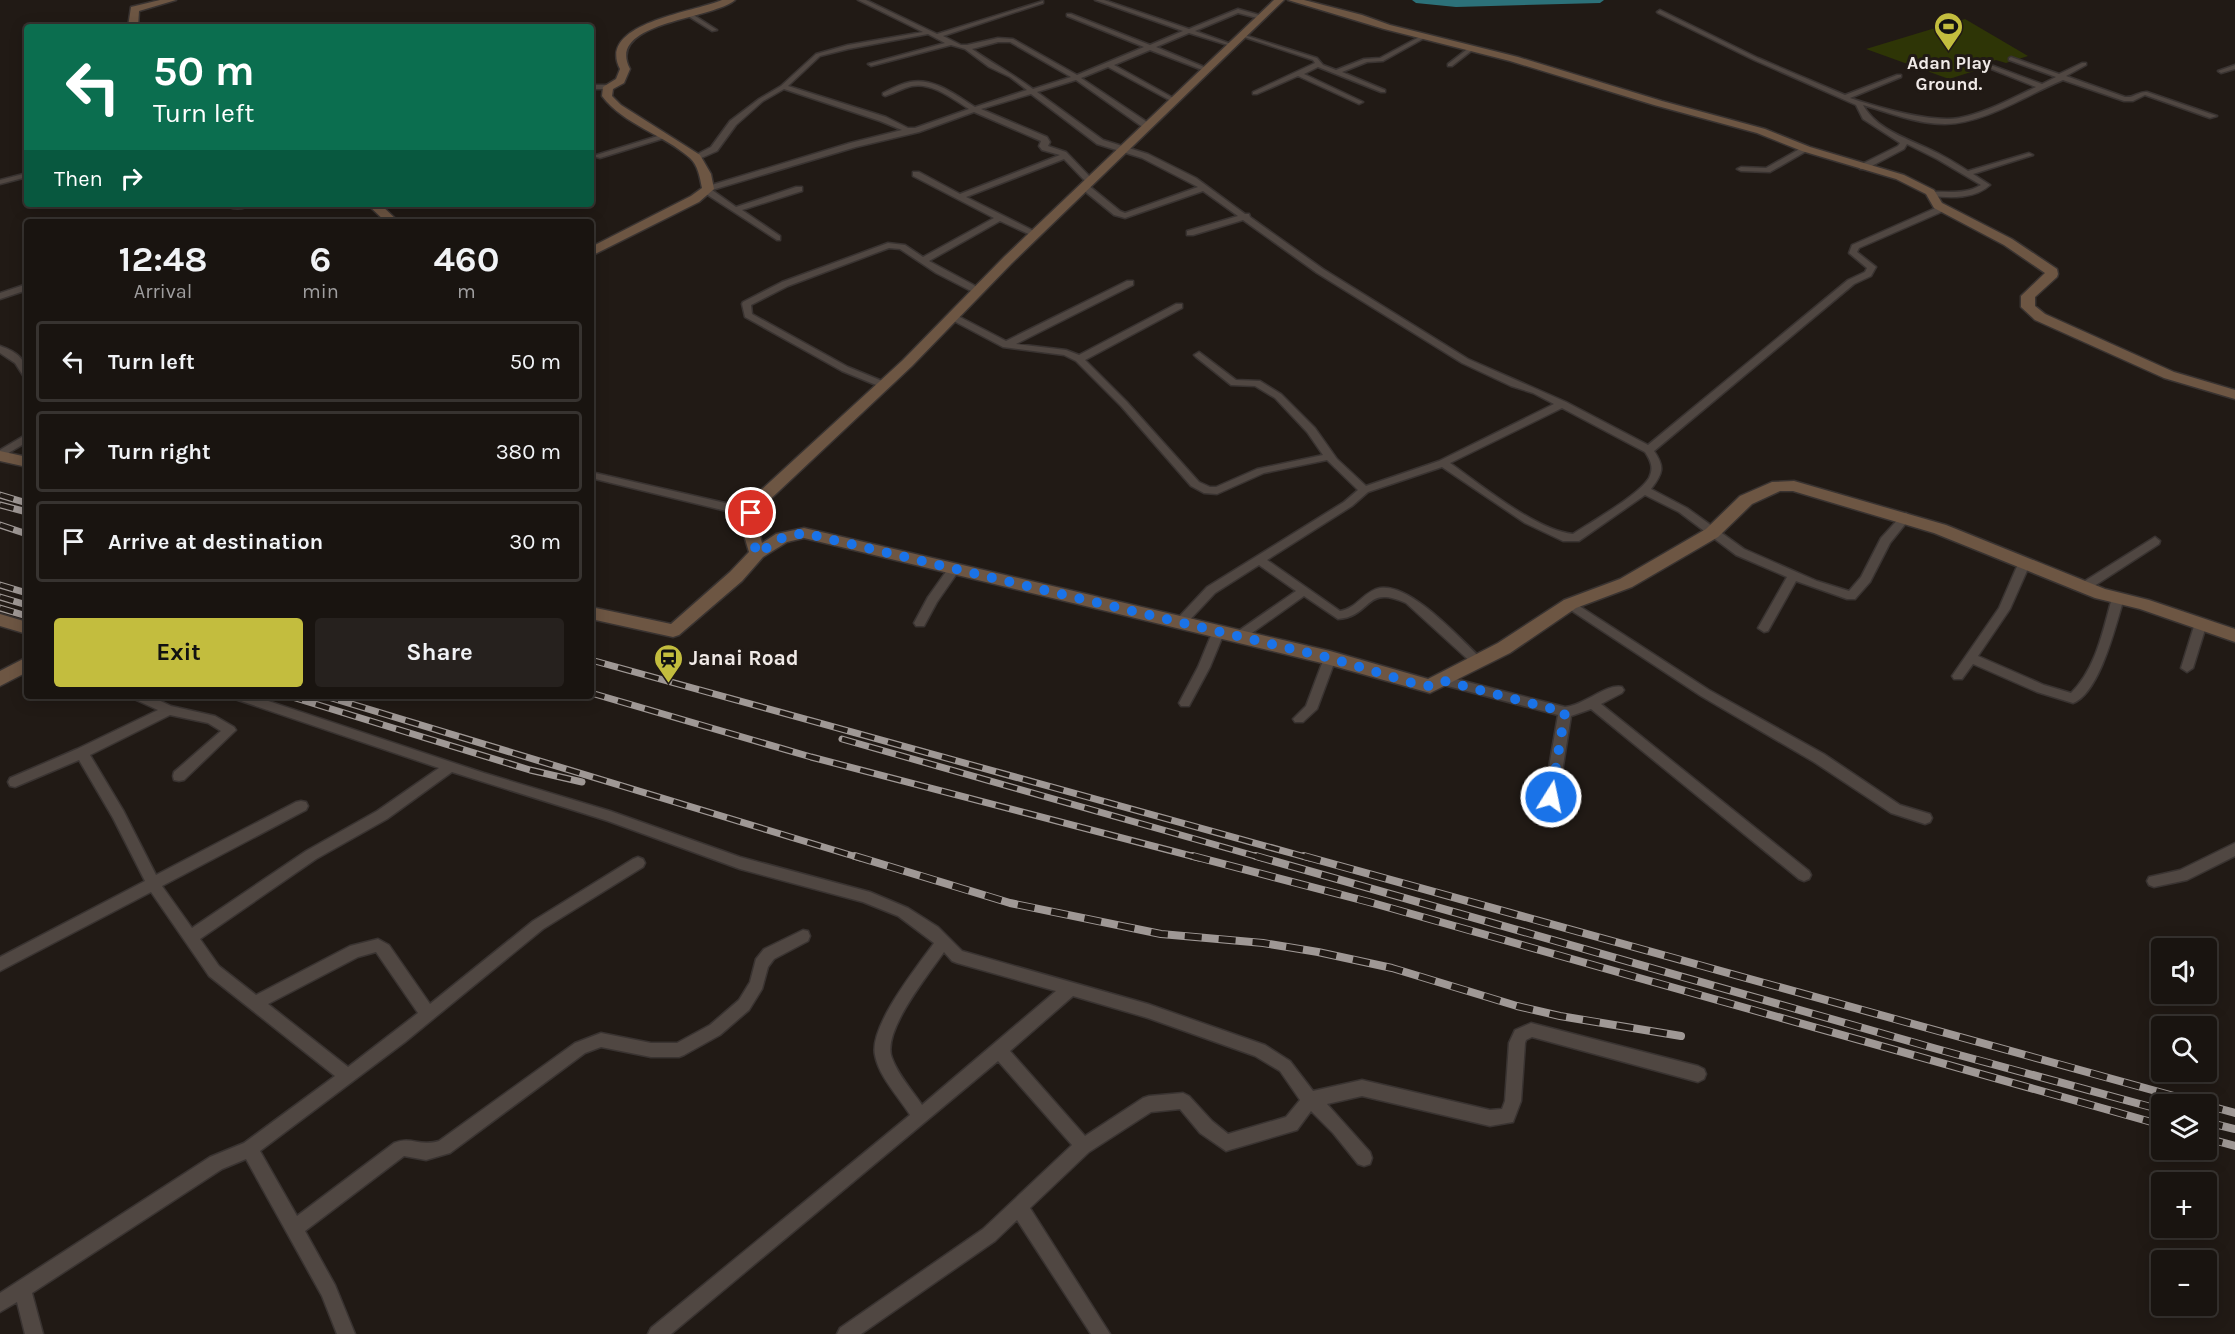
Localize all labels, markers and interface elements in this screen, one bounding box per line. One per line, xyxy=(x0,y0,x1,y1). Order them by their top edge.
sports icon: Adan Play Ground. xyxy=(1933,10,1965,52)
text: 50 m xyxy=(153,46,255,96)
icon: left xyxy=(54,48,132,126)
place label: Adan Play Ground. xyxy=(1907,52,1991,95)
text: Turn left xyxy=(153,97,254,129)
icon: right xyxy=(115,162,148,195)
text: Then xyxy=(54,166,103,192)
text: 12:48 xyxy=(119,238,208,280)
text: 6 xyxy=(310,238,331,280)
text: 460 xyxy=(433,238,499,280)
text: Arrival xyxy=(134,280,192,303)
text: min xyxy=(302,280,339,303)
text: m xyxy=(457,280,476,303)
icon: left xyxy=(57,345,90,378)
text: Turn left xyxy=(108,349,195,375)
text: 50 m xyxy=(510,349,561,375)
icon: right xyxy=(57,435,90,468)
text: Turn right xyxy=(108,439,211,465)
text: 380 m xyxy=(496,439,561,465)
pin xyxy=(725,487,776,538)
icon: arrive xyxy=(734,496,767,529)
icon: arrive xyxy=(57,525,90,558)
text: Arrive at destination xyxy=(108,529,323,555)
text: 30 m xyxy=(509,529,561,555)
button: Exit xyxy=(54,618,303,687)
button: Share xyxy=(315,618,564,687)
station icon: Janai Road xyxy=(652,642,684,684)
place label: Janai Road xyxy=(689,646,799,670)
position arrow xyxy=(1519,765,1583,829)
map controls xyxy=(2151,938,2217,1316)
button: sound xyxy=(2151,938,2217,1004)
button: search xyxy=(2151,1016,2217,1082)
button: layers xyxy=(2151,1094,2217,1160)
button: + xyxy=(2151,1172,2217,1238)
button: − xyxy=(2151,1250,2217,1316)

